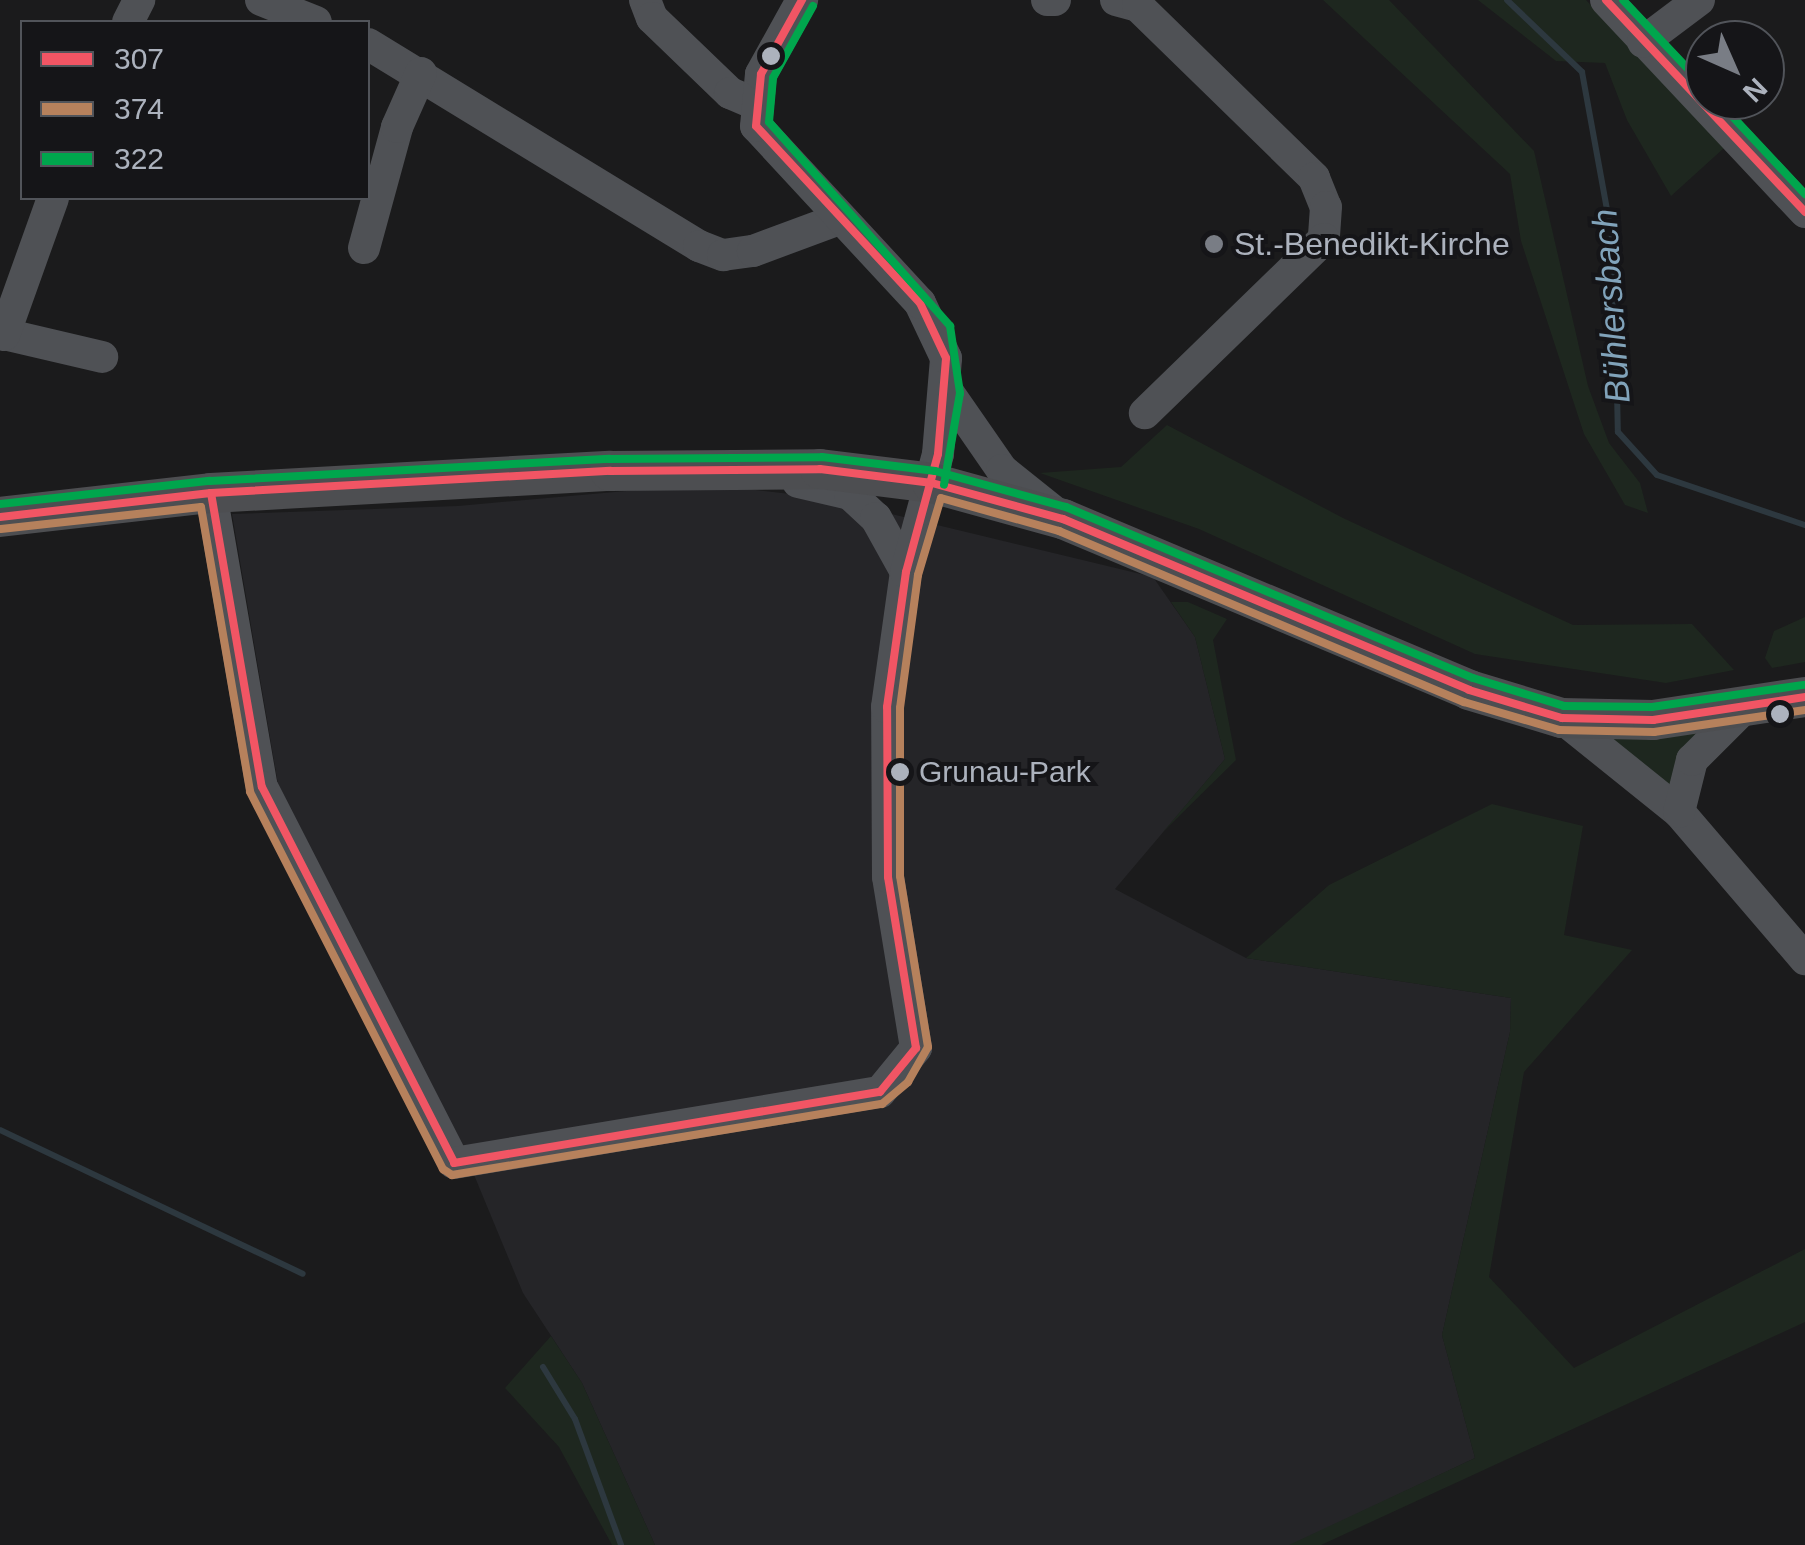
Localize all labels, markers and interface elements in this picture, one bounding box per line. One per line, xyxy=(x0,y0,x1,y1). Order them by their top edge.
legend xyxy=(20,20,370,200)
north arrow xyxy=(1685,20,1785,120)
text: 307 xyxy=(114,42,164,75)
unlabelled marker xyxy=(761,46,781,66)
text: N xyxy=(1737,72,1773,108)
text: 374 xyxy=(114,92,164,125)
text: 322 xyxy=(114,142,164,175)
water label: Bühlersbach xyxy=(1583,207,1639,405)
place label: St.-Benedikt-Kirche xyxy=(1234,225,1510,263)
marker: St.-Benedikt-Kirche xyxy=(1203,233,1225,255)
unlabelled marker xyxy=(1770,704,1790,724)
place label: Grunau-Park xyxy=(919,754,1091,790)
marker: Grunau-Park xyxy=(890,762,910,782)

